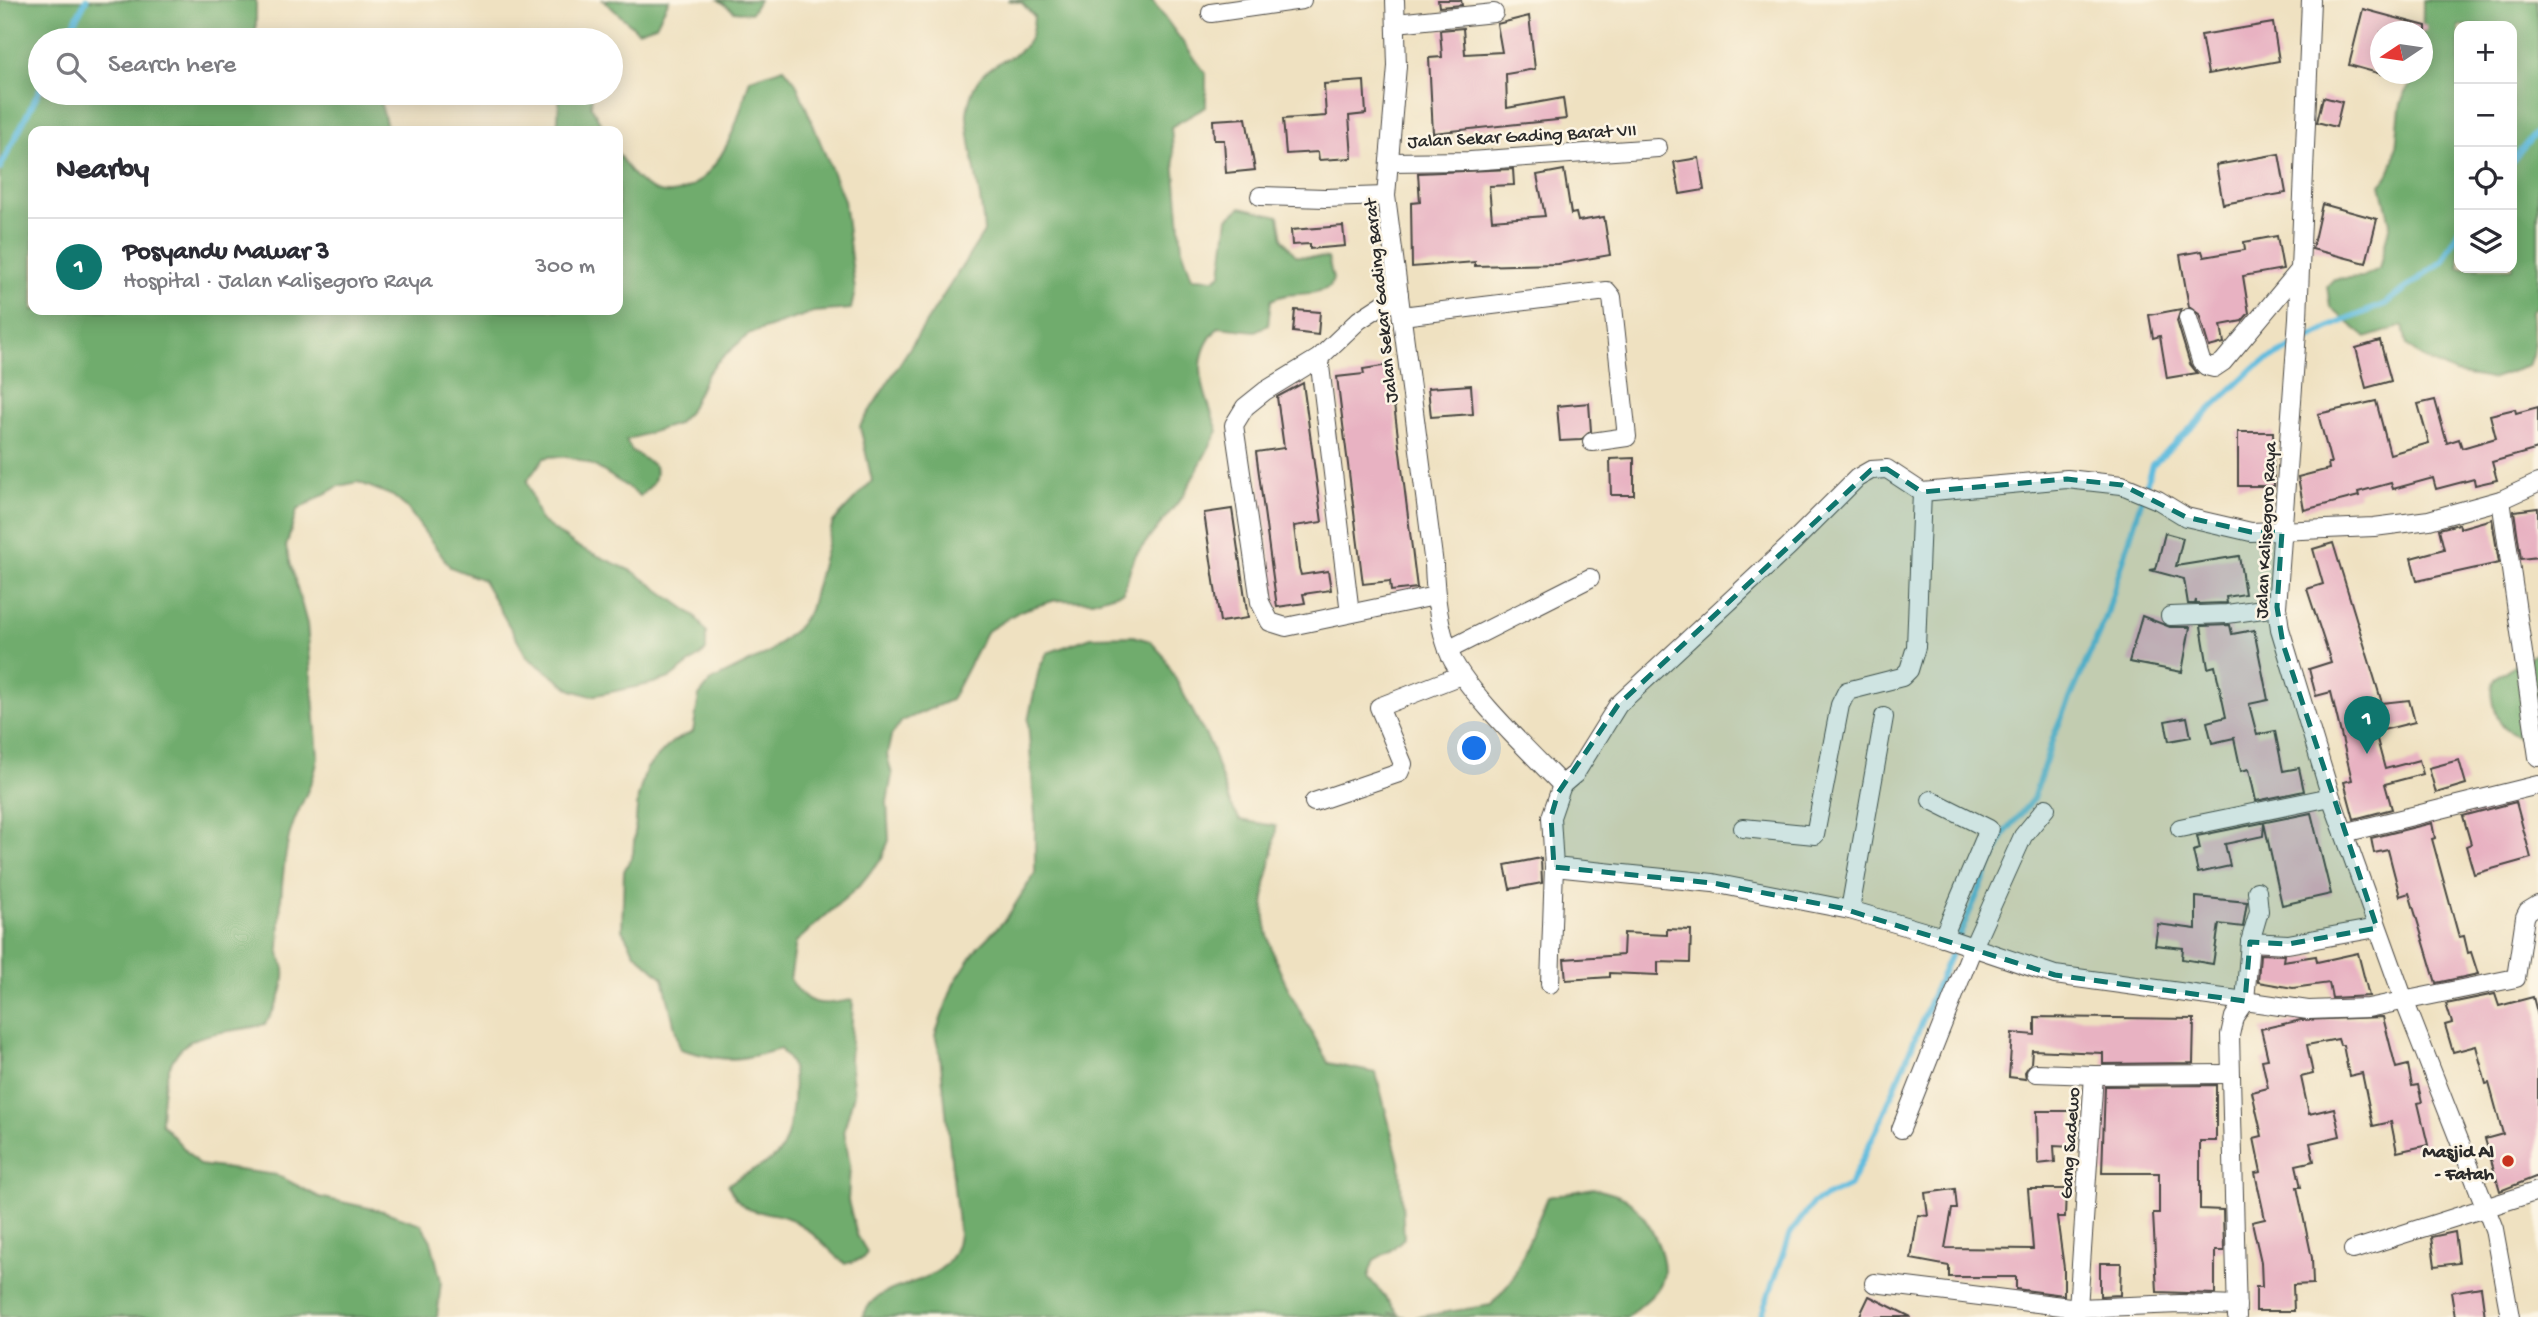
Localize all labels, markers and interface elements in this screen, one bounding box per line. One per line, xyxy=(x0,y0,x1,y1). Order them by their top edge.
north arrow xyxy=(2370,21,2433,84)
map controls xyxy=(2454,21,2517,273)
button: + xyxy=(2454,21,2517,84)
search box xyxy=(28,28,623,105)
icon: search xyxy=(52,48,90,86)
text: Search here xyxy=(108,51,236,82)
button: − xyxy=(2454,84,2517,147)
street label: Jalan Sekar Gading Barat VII xyxy=(1407,120,1637,155)
button: locate xyxy=(2454,147,2517,210)
text: Nearby xyxy=(56,154,149,189)
street label: Jalan Sekar Gading Barat xyxy=(1360,195,1405,404)
button: layers xyxy=(2454,210,2517,273)
text: Posyandu Mawar 3 xyxy=(123,238,330,269)
text: 1 xyxy=(74,254,84,281)
text: 300 m xyxy=(535,254,595,281)
text: Hospital · Jalan Kalisegoro Raya xyxy=(123,269,433,296)
street label: Jalan Kalisegoro Raya xyxy=(2251,440,2284,619)
pin: 1 xyxy=(2344,696,2390,754)
your location xyxy=(1457,731,1491,765)
street label: Gang Sadewo xyxy=(2056,1087,2087,1200)
place label: Masjid Al - Fatah xyxy=(2423,1142,2495,1187)
marker: Masjid Al - Fatah xyxy=(2500,1153,2516,1169)

